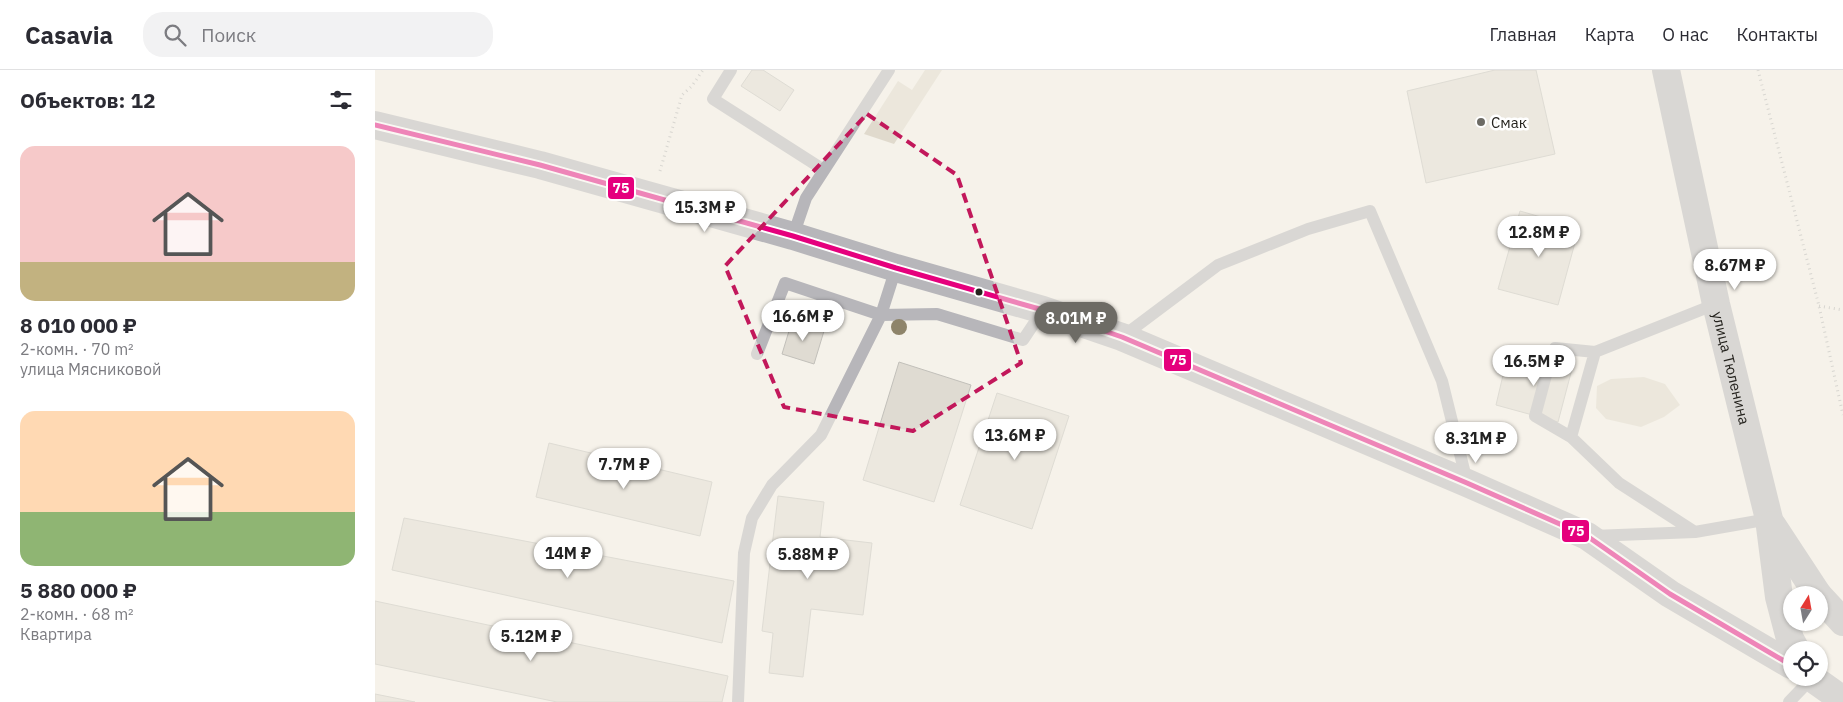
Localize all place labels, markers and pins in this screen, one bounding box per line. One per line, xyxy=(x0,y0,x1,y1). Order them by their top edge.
place label: Смак xyxy=(1491,113,1527,132)
marker: Смак xyxy=(1475,116,1487,128)
pin: 15.3M ₽ xyxy=(659,190,751,233)
pin: 12.8M ₽ xyxy=(1493,216,1585,258)
pin: 8.67M ₽ xyxy=(1689,248,1781,291)
unlabelled marker xyxy=(974,287,984,297)
pin: 16.6M ₽ xyxy=(757,300,849,342)
pin: 8.01M ₽ xyxy=(1030,302,1122,344)
pin: 16.5M ₽ xyxy=(1488,344,1580,387)
pin: 13.6M ₽ xyxy=(969,418,1061,461)
pin: 8.31M ₽ xyxy=(1430,422,1522,464)
pin: 7.7M ₽ xyxy=(583,448,665,490)
pin: 14M ₽ xyxy=(533,536,603,579)
pin: 5.88M ₽ xyxy=(762,538,854,580)
pin: 5.12M ₽ xyxy=(485,620,577,662)

